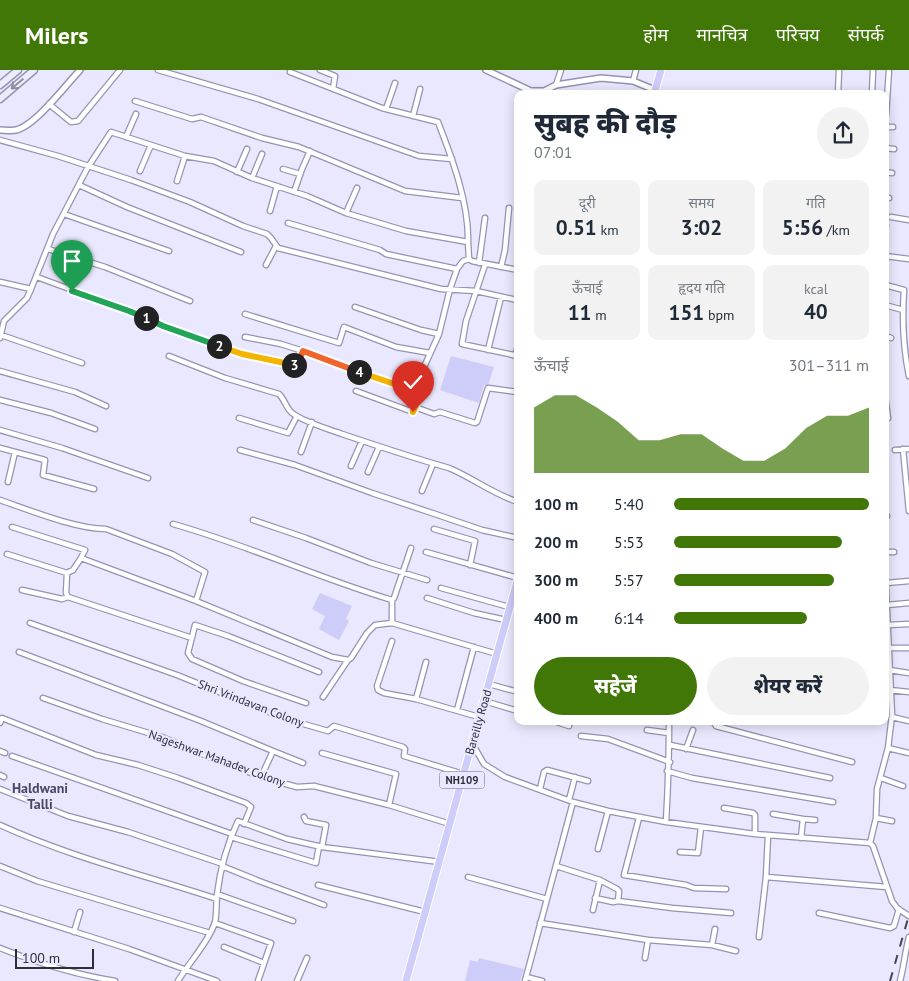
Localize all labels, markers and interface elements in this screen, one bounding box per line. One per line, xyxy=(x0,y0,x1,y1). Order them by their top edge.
text: Milers xyxy=(25,20,88,51)
text: होम xyxy=(643,23,668,46)
text: मानचित्र xyxy=(696,23,748,46)
text: परिचय xyxy=(776,23,820,46)
text: संपर्क xyxy=(848,23,884,46)
one-way arrow xyxy=(10,79,23,90)
text: सुबह की दौड़ xyxy=(534,104,676,141)
button: share xyxy=(817,107,869,159)
text: 07:01 xyxy=(534,142,572,162)
text: दूरी xyxy=(579,194,596,212)
text: समय xyxy=(689,194,714,212)
text: गति xyxy=(806,194,826,212)
text: 0.51 xyxy=(556,214,597,241)
text: 3:02 xyxy=(681,214,722,241)
text: 5:56 xyxy=(782,214,823,241)
text: km xyxy=(597,221,619,239)
text: /km xyxy=(823,221,850,239)
pin xyxy=(51,240,93,291)
icon: arrive xyxy=(58,247,86,275)
text: ऊँचाई xyxy=(572,279,602,297)
text: हृदय गति xyxy=(678,279,725,297)
text: kcal xyxy=(804,280,828,298)
text: 40 xyxy=(804,298,828,325)
text: 11 xyxy=(568,299,592,326)
text: 151 xyxy=(669,299,704,326)
pin: 1 xyxy=(134,306,158,330)
text: m xyxy=(592,306,607,324)
text: bpm xyxy=(704,306,734,324)
text: 1 xyxy=(143,309,150,327)
pin: 2 xyxy=(206,334,232,358)
text: 2 xyxy=(216,337,223,355)
pin: 3 xyxy=(282,352,306,378)
text: ऊँचाई xyxy=(534,355,569,375)
text: 301–311 m xyxy=(789,355,869,375)
text: 3 xyxy=(291,356,298,374)
pin: 4 xyxy=(346,360,372,384)
pin xyxy=(392,361,434,412)
text: 4 xyxy=(356,363,363,381)
icon: check xyxy=(399,368,427,396)
text: 100 m xyxy=(534,494,578,514)
text: 5:40 xyxy=(614,494,644,514)
text: 200 m xyxy=(534,532,578,552)
text: 5:53 xyxy=(614,532,644,552)
text: 300 m xyxy=(534,570,578,590)
text: 5:57 xyxy=(614,570,644,590)
text: 400 m xyxy=(534,608,578,628)
text: 6:14 xyxy=(614,608,644,628)
button: सहेजें xyxy=(534,657,697,715)
button: शेयर करें xyxy=(707,657,869,715)
street label: Shri Vrindavan Colony xyxy=(196,676,306,730)
street label: Bareilly Road xyxy=(462,688,494,756)
street label: Nageshwar Mahadev Colony xyxy=(147,726,288,790)
road number: NH109 xyxy=(440,772,484,788)
district label: Haldwani Talli xyxy=(12,779,68,813)
scale bar xyxy=(15,946,94,969)
text: 100 m xyxy=(22,949,60,967)

